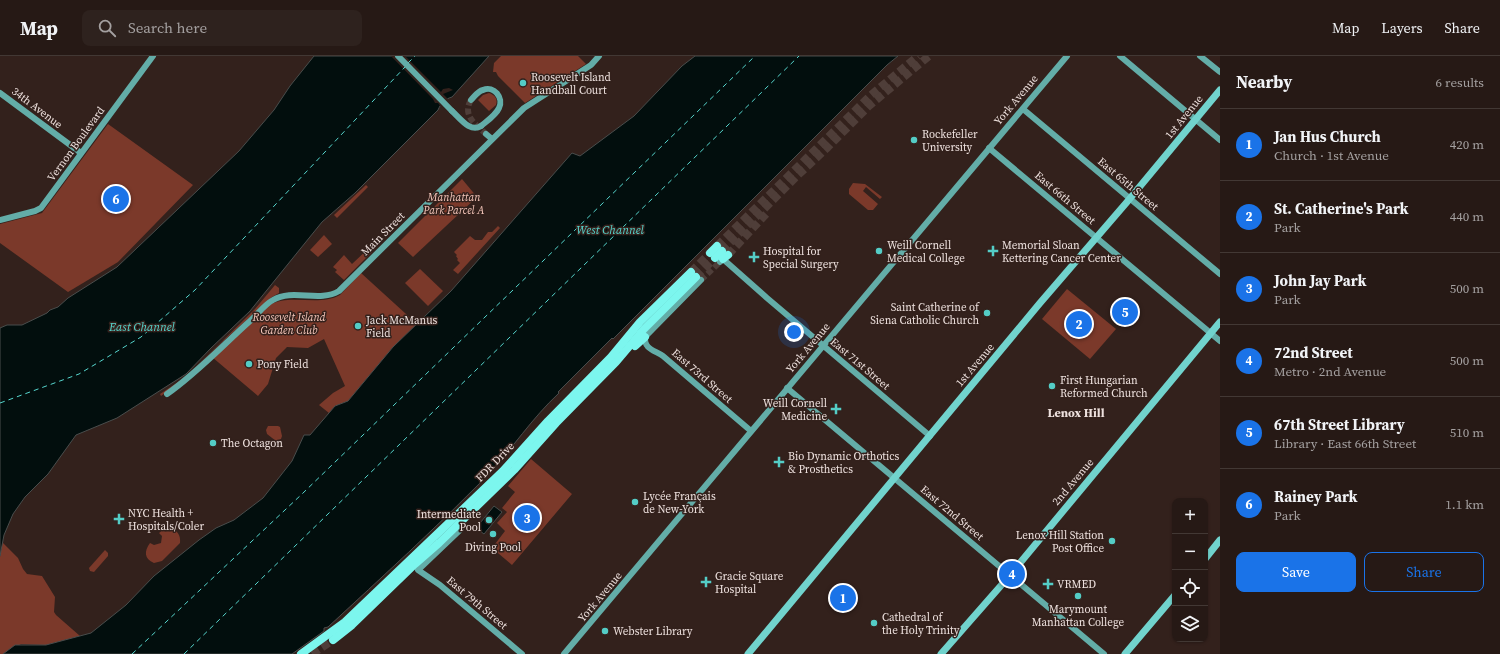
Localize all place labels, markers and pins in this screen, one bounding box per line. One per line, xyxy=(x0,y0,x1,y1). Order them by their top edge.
place label: Roosevelt Island Handball Court xyxy=(531,70,612,98)
marker: Roosevelt Island Handball Court xyxy=(518,78,528,88)
place label: Rockefeller University xyxy=(922,127,978,155)
marker: Rockefeller University xyxy=(909,135,919,145)
pin: 6 xyxy=(103,184,129,214)
place label: Weill Cornell Medical College xyxy=(887,238,965,266)
place label: Memorial Sloan Kettering Cancer Center xyxy=(1002,238,1121,266)
place label: Hospital for Special Surgery xyxy=(763,244,839,272)
marker: Memorial Sloan Kettering Cancer Center xyxy=(987,245,999,257)
marker: Weill Cornell Medical College xyxy=(874,246,884,256)
marker: Hospital for Special Surgery xyxy=(748,251,760,263)
pin: 5 xyxy=(1112,297,1138,327)
place label: Saint Catherine of Siena Catholic Church xyxy=(870,300,980,328)
marker: Saint Catherine of Siena Catholic Church xyxy=(982,308,992,318)
pin: 2 xyxy=(1066,309,1092,339)
place label: Jack McManus Field xyxy=(365,313,438,341)
marker: Jack McManus Field xyxy=(353,321,363,331)
place label: Pony Field xyxy=(257,357,309,372)
marker: Pony Field xyxy=(244,359,254,369)
place label: First Hungarian Reformed Church xyxy=(1060,373,1148,401)
marker: First Hungarian Reformed Church xyxy=(1047,381,1057,391)
place label: Weill Cornell Medicine xyxy=(763,396,827,424)
marker: Weill Cornell Medicine xyxy=(830,403,842,415)
place label: The Octagon xyxy=(221,436,283,451)
marker: The Octagon xyxy=(208,438,218,448)
place label: Bio Dynamic Orthotics & Prosthetics xyxy=(788,449,900,477)
marker: Bio Dynamic Orthotics & Prosthetics xyxy=(773,456,785,468)
place label: Lycée Français de New-York xyxy=(643,489,716,517)
marker: Lycée Français de New-York xyxy=(630,497,640,507)
pin: 3 xyxy=(514,503,540,533)
place label: NYC Health + Hospitals/Coler xyxy=(128,506,204,534)
place label: Intermediate Pool xyxy=(417,507,481,535)
marker: NYC Health + Hospitals/Coler xyxy=(113,513,125,525)
marker: Intermediate Pool xyxy=(484,515,494,525)
place label: Lenox Hill Station Post Office xyxy=(1016,528,1104,556)
marker: Diving Pool xyxy=(488,529,498,539)
marker: Lenox Hill Station Post Office xyxy=(1107,536,1117,546)
place label: Diving Pool xyxy=(465,540,521,555)
pin: 4 xyxy=(999,559,1025,589)
place label: Gracie Square Hospital xyxy=(715,569,784,597)
marker: Gracie Square Hospital xyxy=(700,576,712,588)
place label: VRMED xyxy=(1057,577,1096,592)
marker: VRMED xyxy=(1042,578,1054,590)
pin: 1 xyxy=(830,583,856,613)
marker: Marymount Manhattan College xyxy=(1073,591,1083,601)
place label: Marymount Manhattan College xyxy=(1032,602,1125,630)
place label: Cathedral of the Holy Trinity xyxy=(882,610,960,638)
marker: Cathedral of the Holy Trinity xyxy=(869,618,879,628)
place label: Webster Library xyxy=(613,624,693,639)
marker: Webster Library xyxy=(600,626,610,636)

